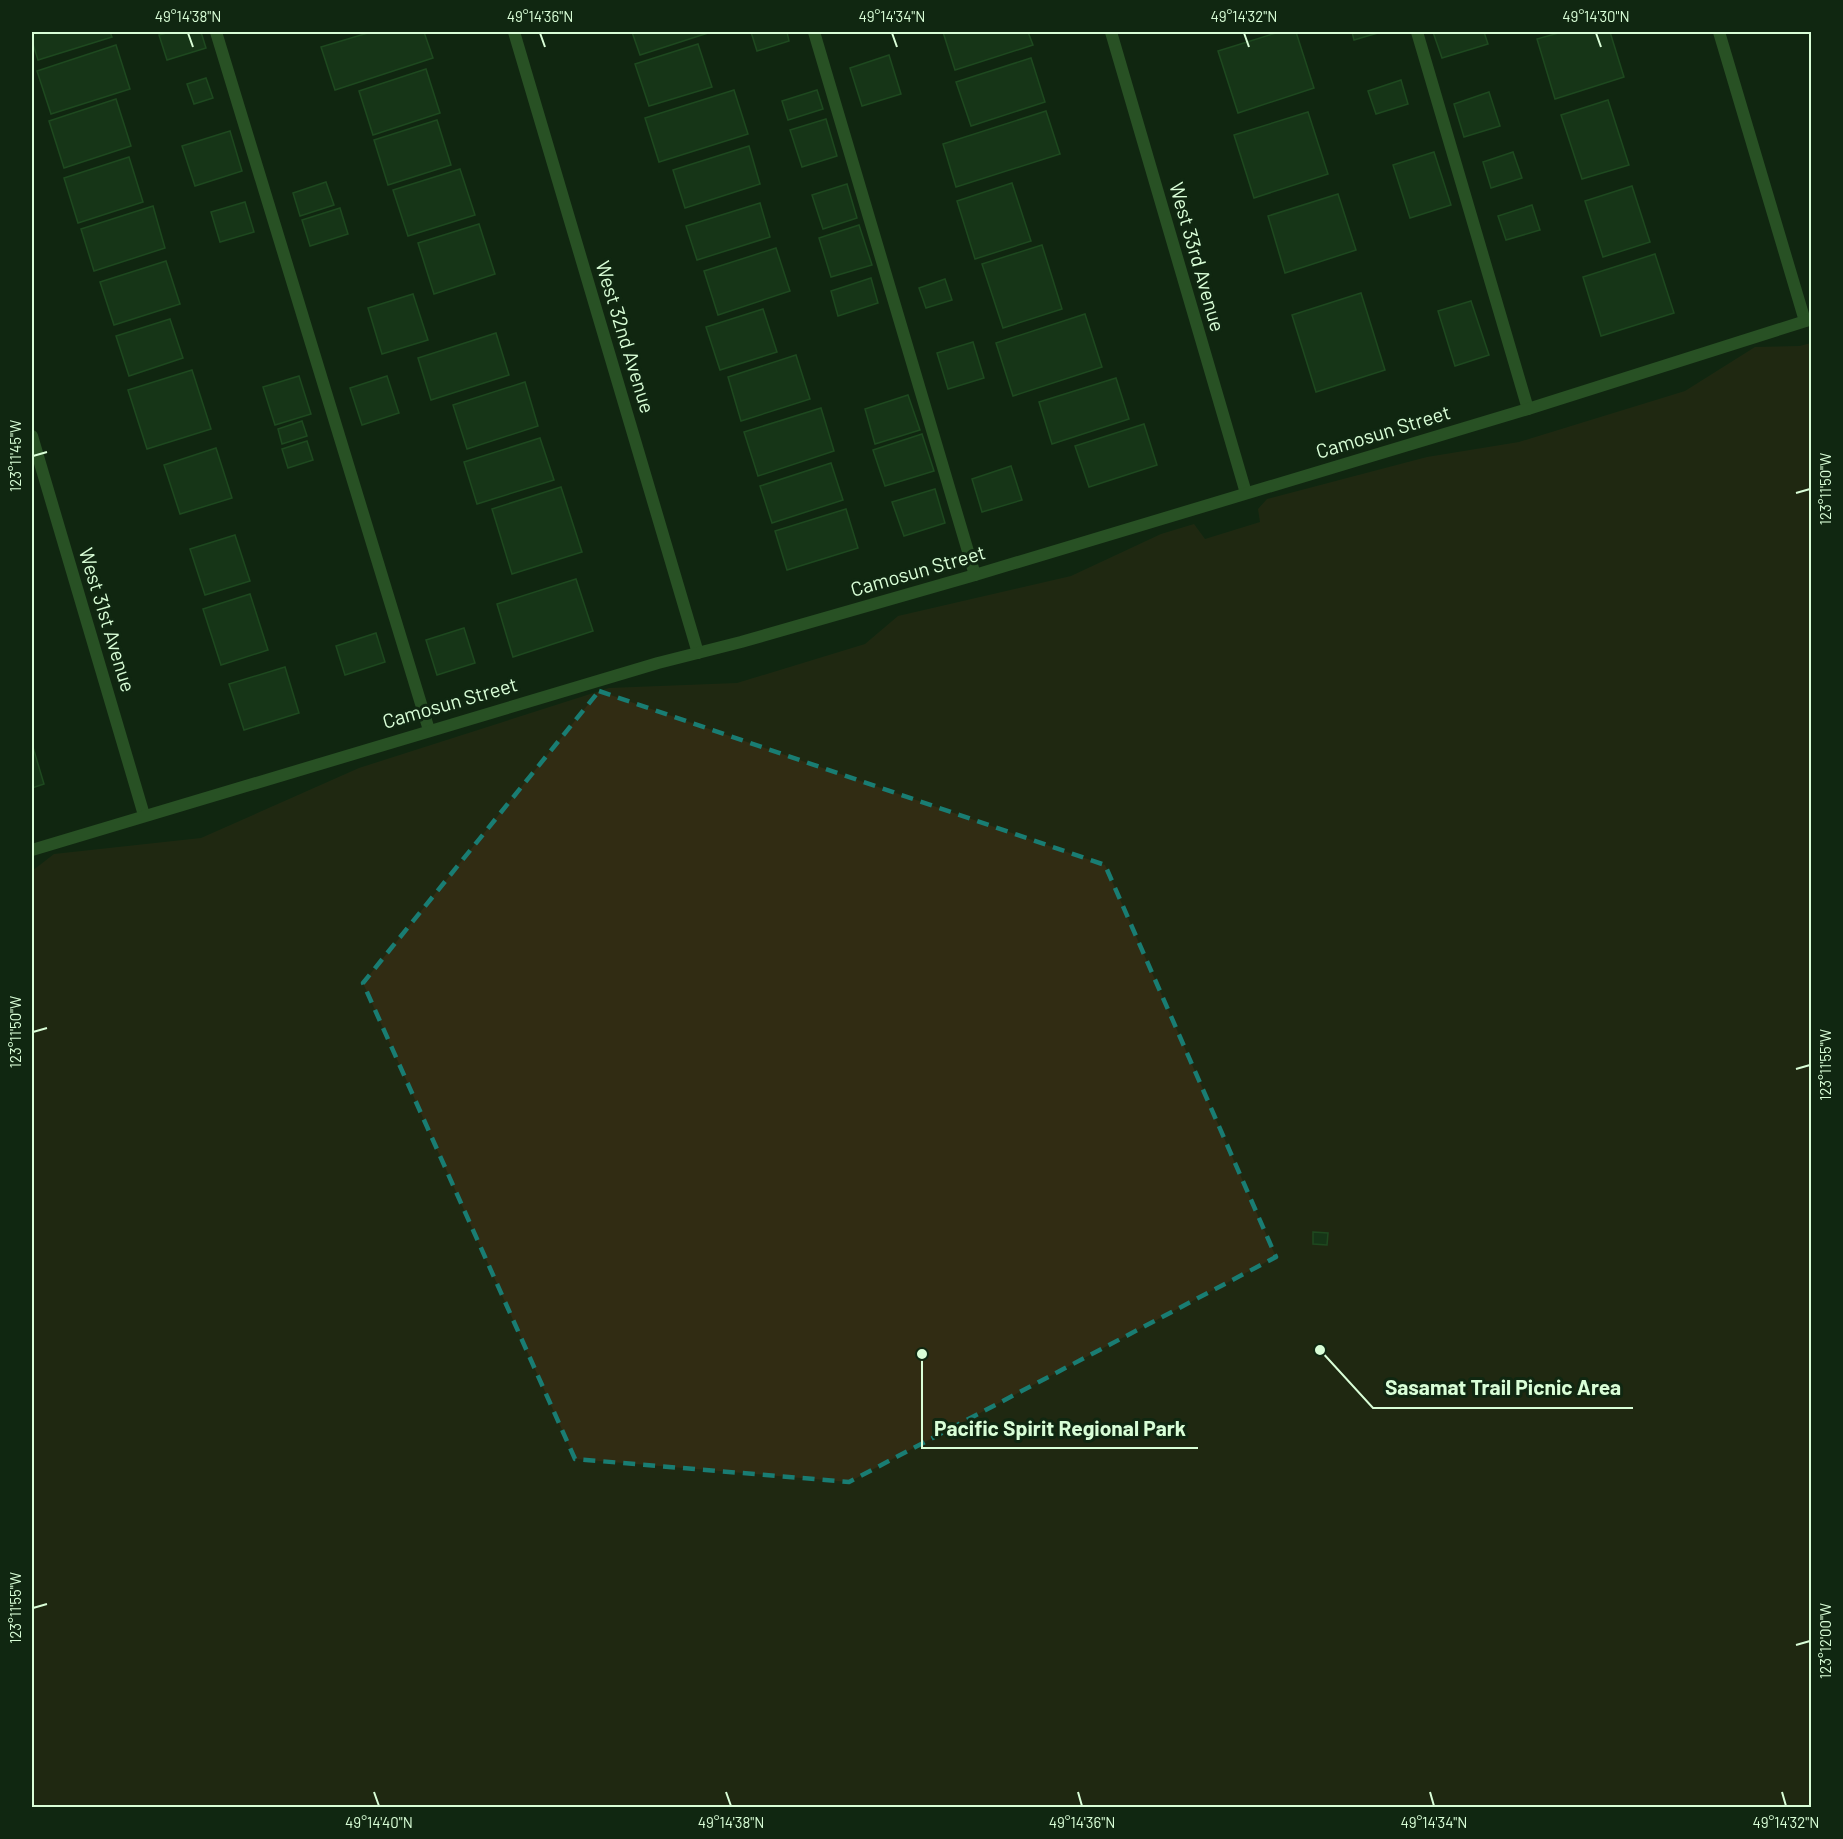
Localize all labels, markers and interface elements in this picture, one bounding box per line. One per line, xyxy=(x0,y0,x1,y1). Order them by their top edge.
text: 49°14'38"N xyxy=(155,7,221,25)
text: 49°14'36"N xyxy=(507,7,573,25)
text: 49°14'34"N xyxy=(859,7,925,25)
text: 49°14'32"N xyxy=(1211,7,1277,25)
text: 49°14'30"N xyxy=(1562,7,1630,25)
street label: West 33rd Avenue xyxy=(1165,179,1231,334)
street label: West 32nd Avenue xyxy=(591,258,661,416)
street label: Camosun Street xyxy=(1313,399,1453,463)
text: 123°11'45"W xyxy=(6,420,24,492)
text: 123°11'50"W xyxy=(1816,453,1834,525)
street label: Camosun Street xyxy=(847,539,988,601)
street label: West 31st Avenue xyxy=(75,545,141,695)
street label: Camosun Street xyxy=(379,671,520,733)
text: 123°11'50"W xyxy=(6,996,24,1068)
text: 123°11'55"W xyxy=(1816,1029,1834,1101)
callout: Sasamat Trail Picnic Area xyxy=(1373,1369,1633,1408)
text: Sasamat Trail Picnic Area xyxy=(1385,1374,1621,1399)
callout: Pacific Spirit Regional Park xyxy=(922,1409,1198,1448)
text: Pacific Spirit Regional Park xyxy=(934,1415,1186,1440)
text: 123°11'55"W xyxy=(6,1572,24,1644)
text: 123°12'00"W xyxy=(1816,1603,1834,1679)
text: 49°14'40"N xyxy=(345,1813,413,1831)
text: 49°14'38"N xyxy=(698,1813,764,1831)
text: 49°14'36"N xyxy=(1049,1813,1115,1831)
text: 49°14'34"N xyxy=(1401,1813,1467,1831)
text: 49°14'32"N xyxy=(1753,1813,1819,1831)

